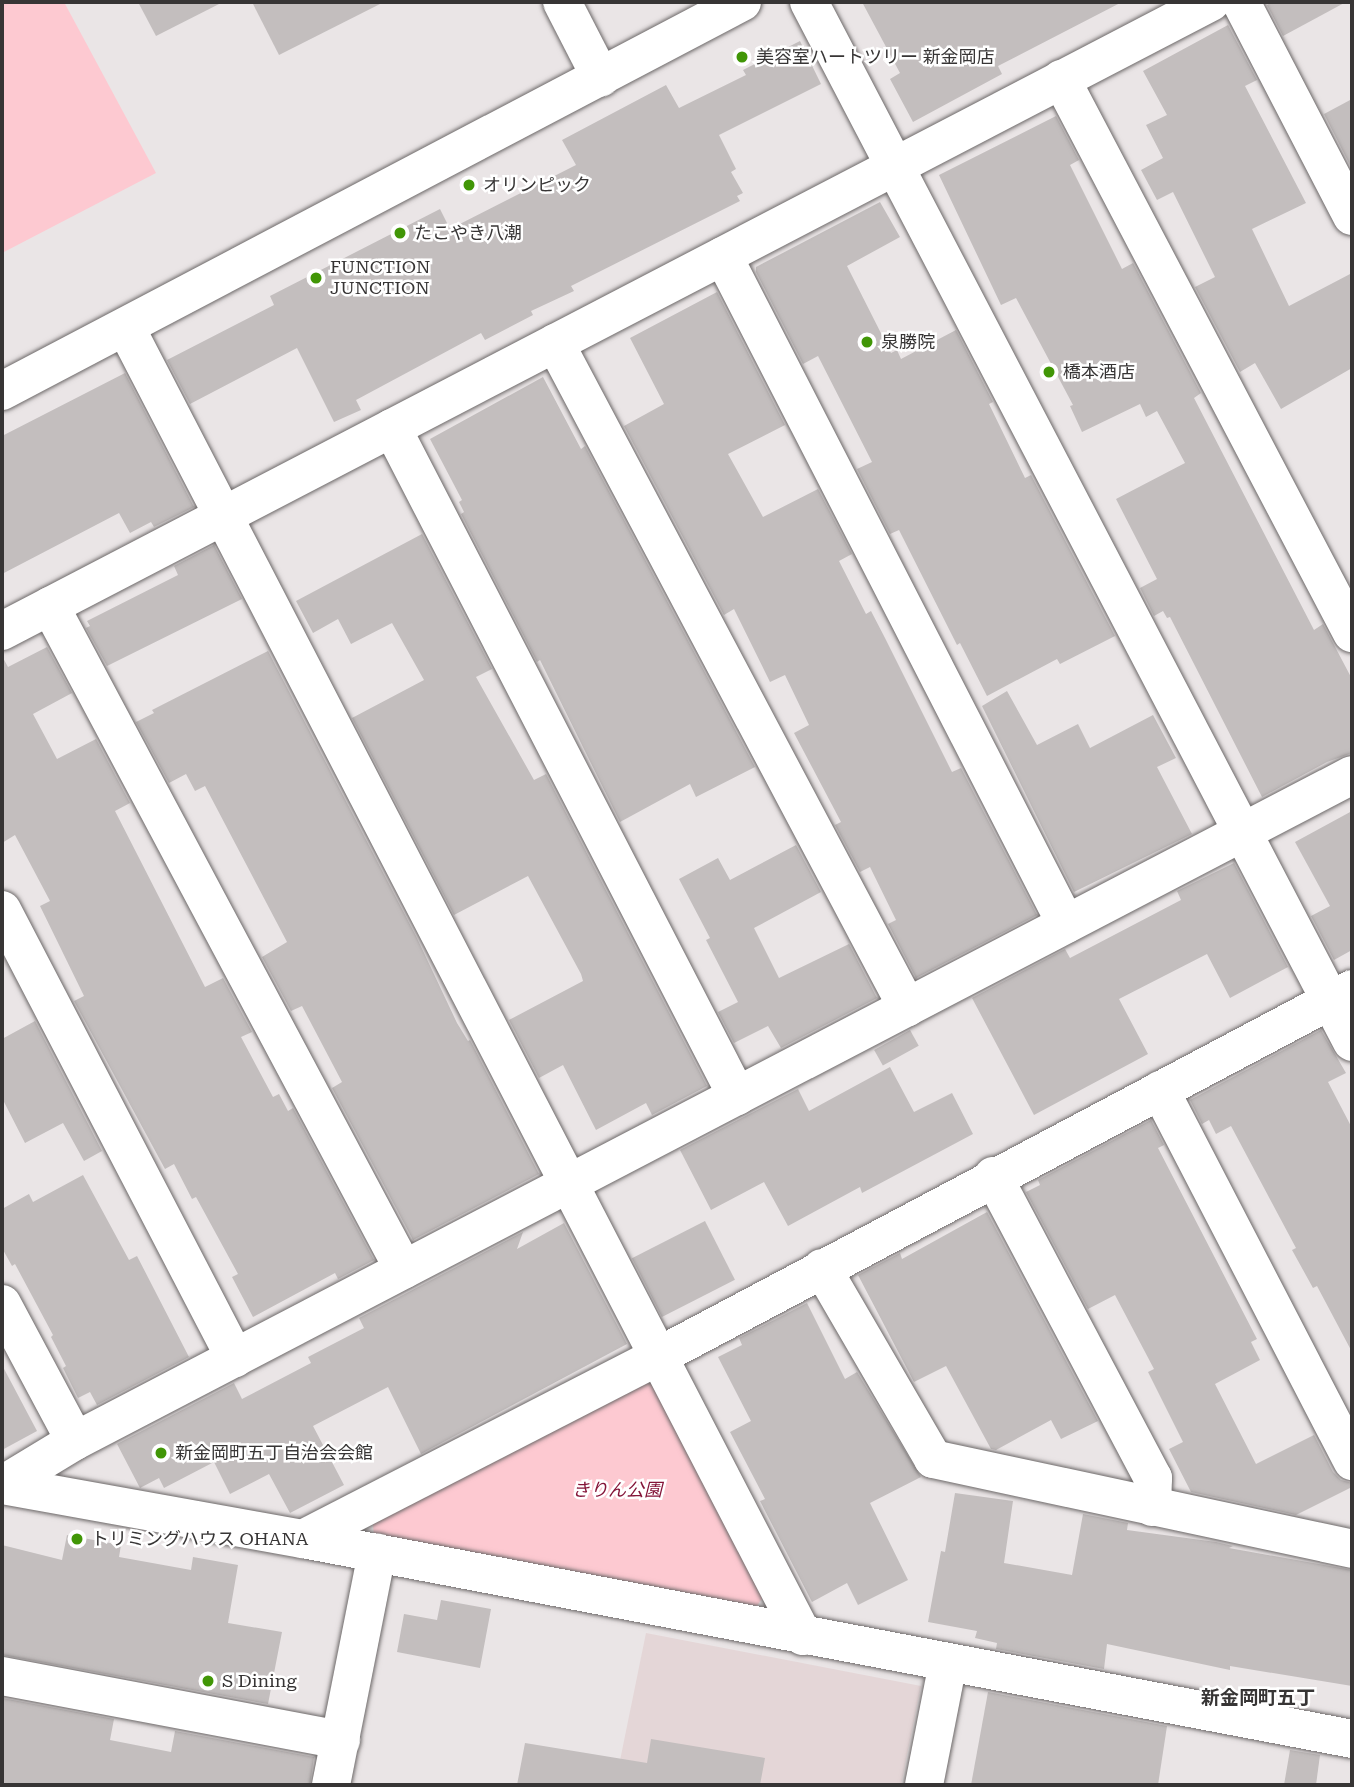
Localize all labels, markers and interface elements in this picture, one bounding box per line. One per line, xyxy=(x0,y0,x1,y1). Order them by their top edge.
place label: 美容室ハートツリー 新金岡店 xyxy=(756,46,995,68)
marker: 美容室ハートツリー 新金岡店 xyxy=(734,49,750,65)
place label: オリンピック xyxy=(483,174,591,196)
marker: オリンピック xyxy=(461,177,477,193)
place label: たこやき八潮 xyxy=(414,222,522,244)
marker: たこやき八潮 xyxy=(392,225,408,241)
place label: FUNCTION JUNCTION xyxy=(330,257,430,300)
marker: FUNCTION JUNCTION xyxy=(308,270,324,286)
place label: 泉勝院 xyxy=(881,331,935,353)
marker: 泉勝院 xyxy=(859,334,875,350)
place label: 橋本酒店 xyxy=(1063,361,1135,383)
marker: 橋本酒店 xyxy=(1041,364,1057,380)
place label: 新金岡町五丁自治会会館 xyxy=(175,1442,373,1464)
marker: 新金岡町五丁自治会会館 xyxy=(153,1445,169,1461)
park label: きりん公園 xyxy=(572,1479,662,1501)
place label: トリミングハウス OHANA xyxy=(91,1528,308,1550)
marker: トリミングハウス OHANA xyxy=(69,1531,85,1547)
place label: S Dining xyxy=(222,1670,297,1692)
marker: S Dining xyxy=(200,1673,216,1689)
district label: 新金岡町五丁 xyxy=(1201,1687,1315,1709)

